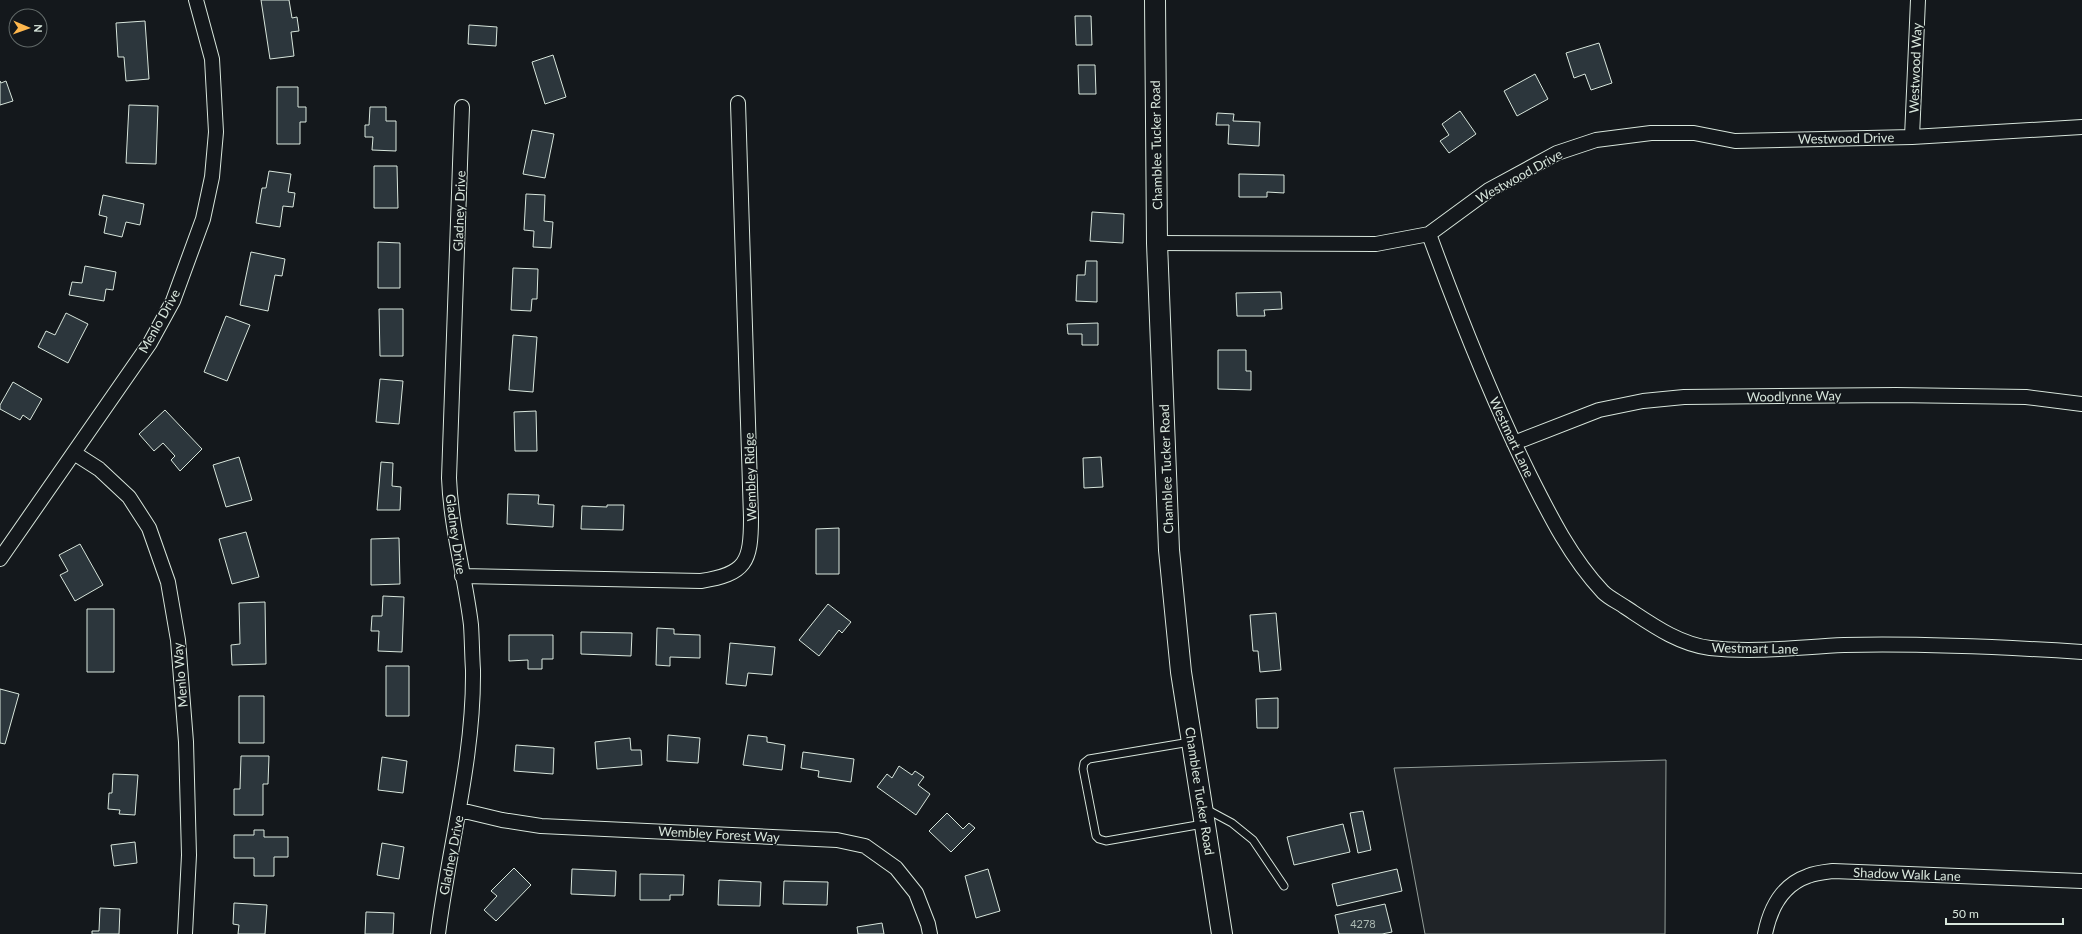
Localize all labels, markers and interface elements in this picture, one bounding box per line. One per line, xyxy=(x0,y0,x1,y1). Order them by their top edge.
north arrow xyxy=(8,8,48,48)
street label: Westwood Way xyxy=(1905,22,1925,114)
text: N xyxy=(32,24,45,33)
street label: Chamblee Tucker Road xyxy=(1147,80,1165,210)
street label: Westwood Drive xyxy=(1798,129,1894,147)
street label: Westwood Drive xyxy=(1473,146,1565,206)
street label: Gladney Drive xyxy=(450,170,468,252)
street label: Menlo Drive xyxy=(135,286,183,356)
street label: Woodlynne Way xyxy=(1746,387,1842,405)
street label: Westmart Lane xyxy=(1486,394,1538,480)
street label: Chamblee Tucker Road xyxy=(1156,404,1176,534)
street label: Wembley Ridge xyxy=(740,432,760,522)
street label: Gladney Drive xyxy=(442,493,470,575)
street label: Westmart Lane xyxy=(1711,639,1799,657)
street label: Menlo Way xyxy=(169,641,191,708)
street label: Chamblee Tucker Road xyxy=(1182,726,1218,856)
street label: Gladney Drive xyxy=(435,814,467,896)
street label: Wembley Forest Way xyxy=(658,823,780,845)
street label: Shadow Walk Lane xyxy=(1853,864,1961,884)
scale bar xyxy=(1946,900,2063,926)
text: 50 m xyxy=(1952,906,1979,921)
house number: 4278 xyxy=(1350,917,1376,930)

